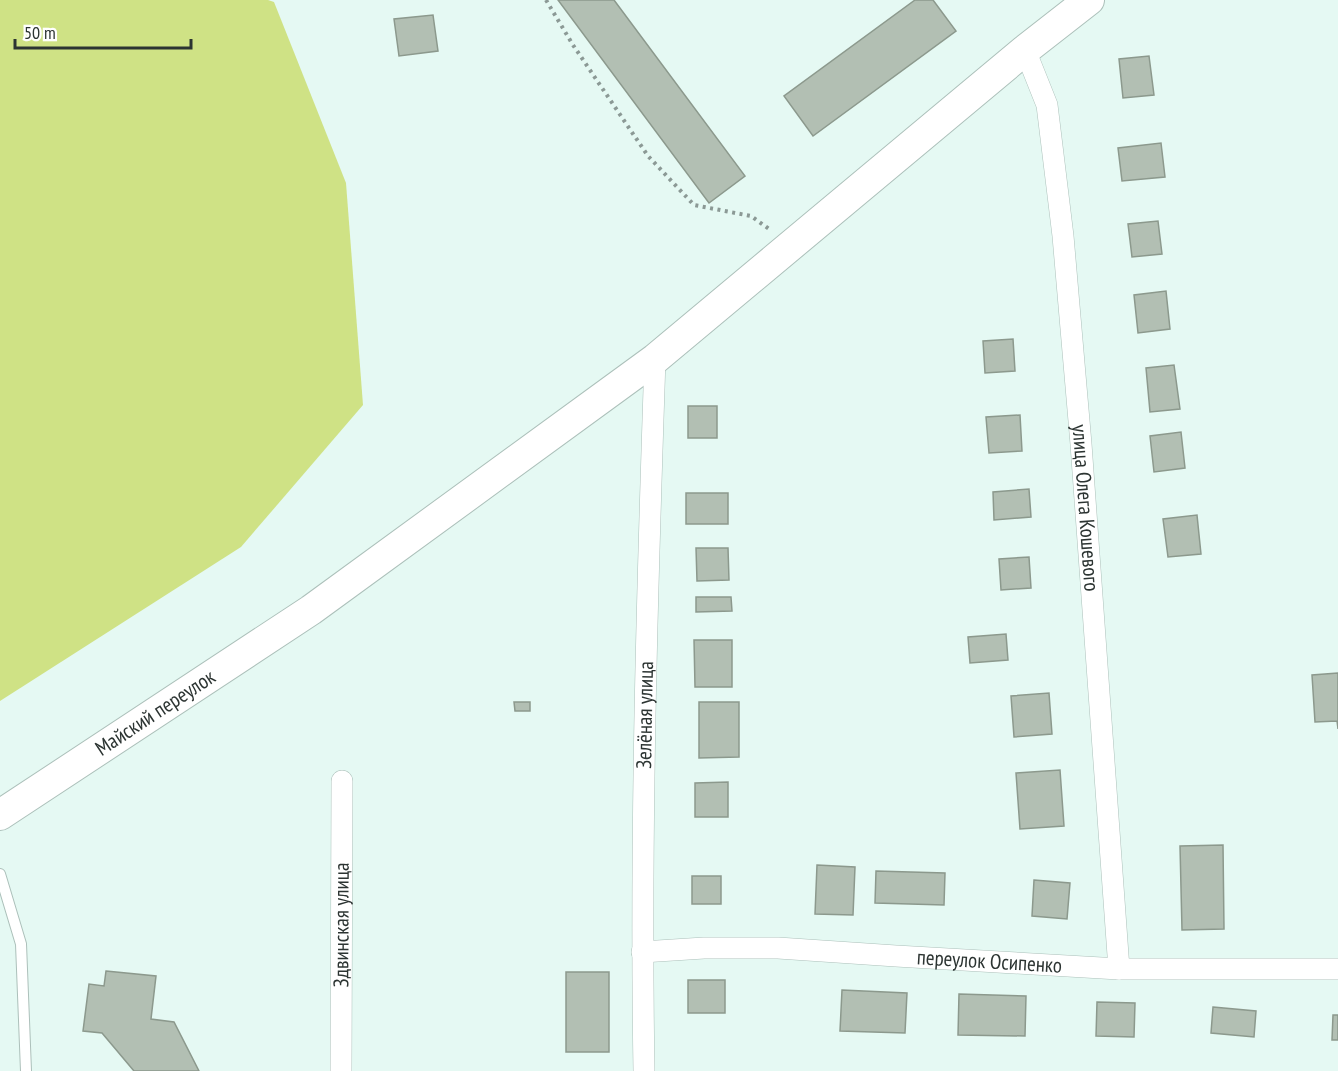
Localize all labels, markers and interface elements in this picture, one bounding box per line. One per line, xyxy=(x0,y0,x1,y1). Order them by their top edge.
scale bar xyxy=(15,12,190,50)
text: 50 m xyxy=(24,21,56,44)
street label: улица Олега Кошевого xyxy=(1066,423,1106,592)
street label: Зелёная улица xyxy=(630,661,659,769)
street label: Майский переулок xyxy=(90,663,220,762)
street label: Здвинская улица xyxy=(327,863,355,987)
street label: переулок Осипенко xyxy=(916,943,1063,979)

